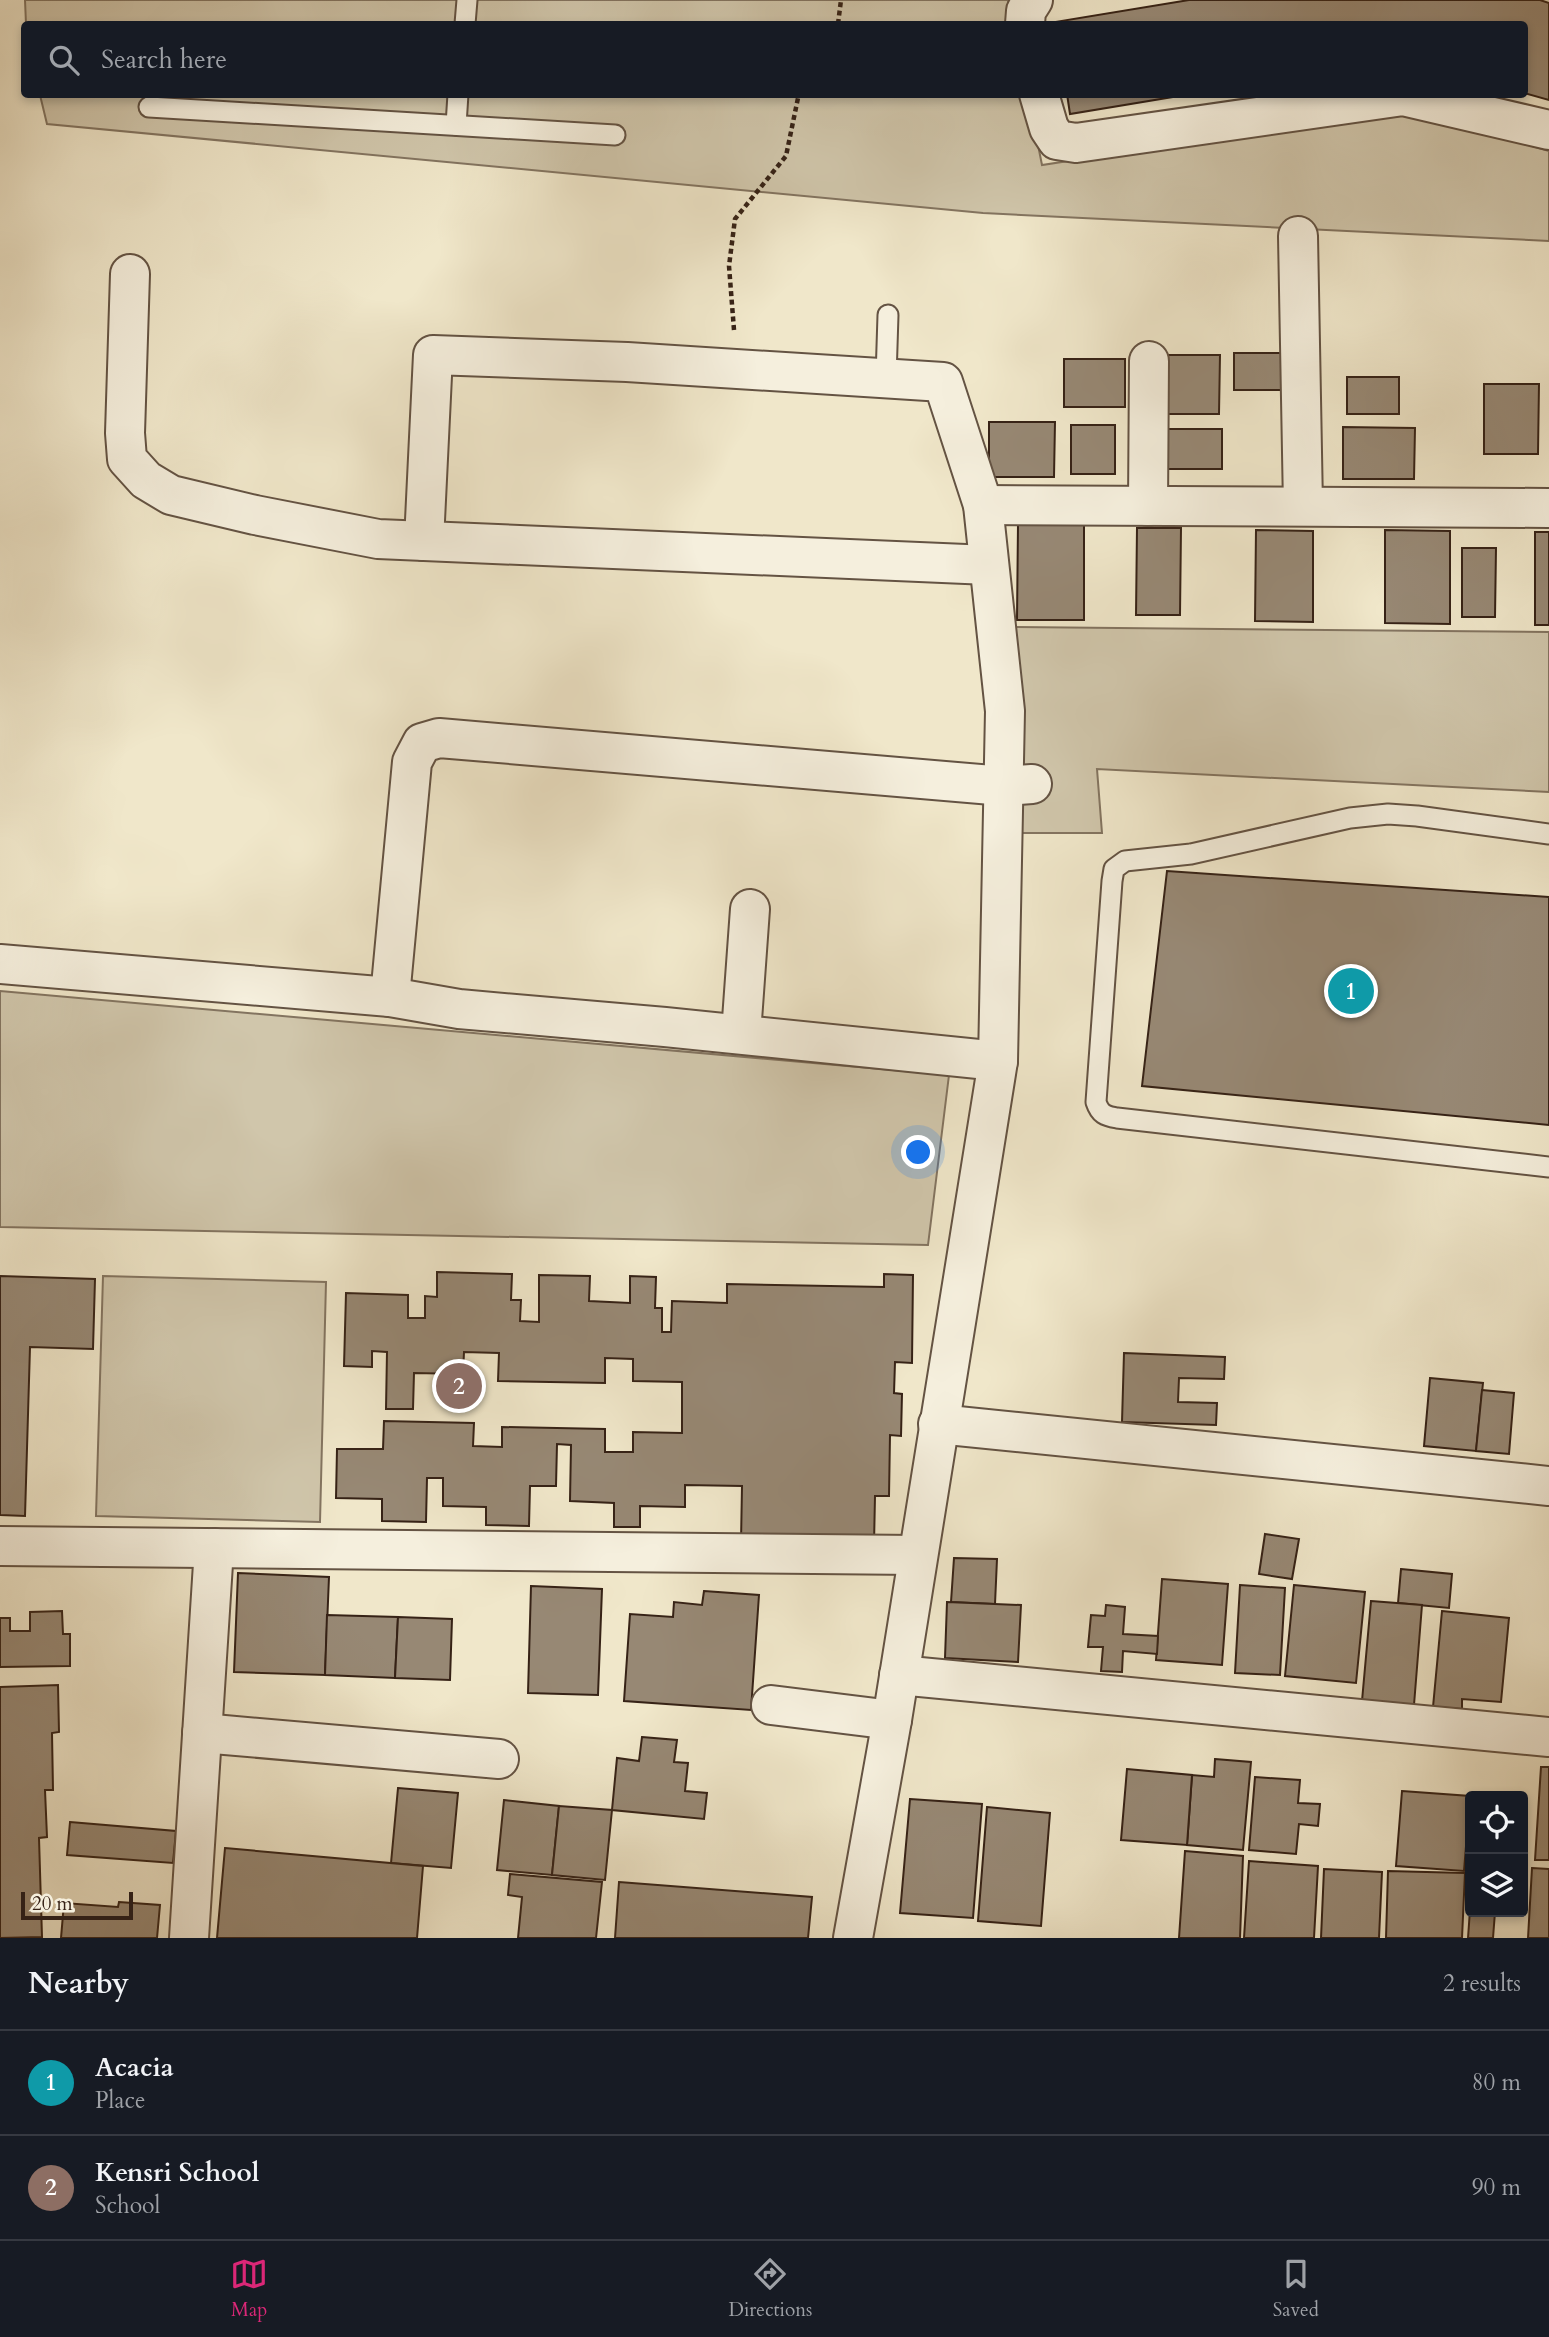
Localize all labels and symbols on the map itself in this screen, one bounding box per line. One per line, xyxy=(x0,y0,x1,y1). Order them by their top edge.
pin: 1 xyxy=(1328,965,1374,1017)
your location xyxy=(901,1135,935,1169)
pin: 2 xyxy=(436,1360,482,1412)
scale bar xyxy=(21,1889,133,1921)

